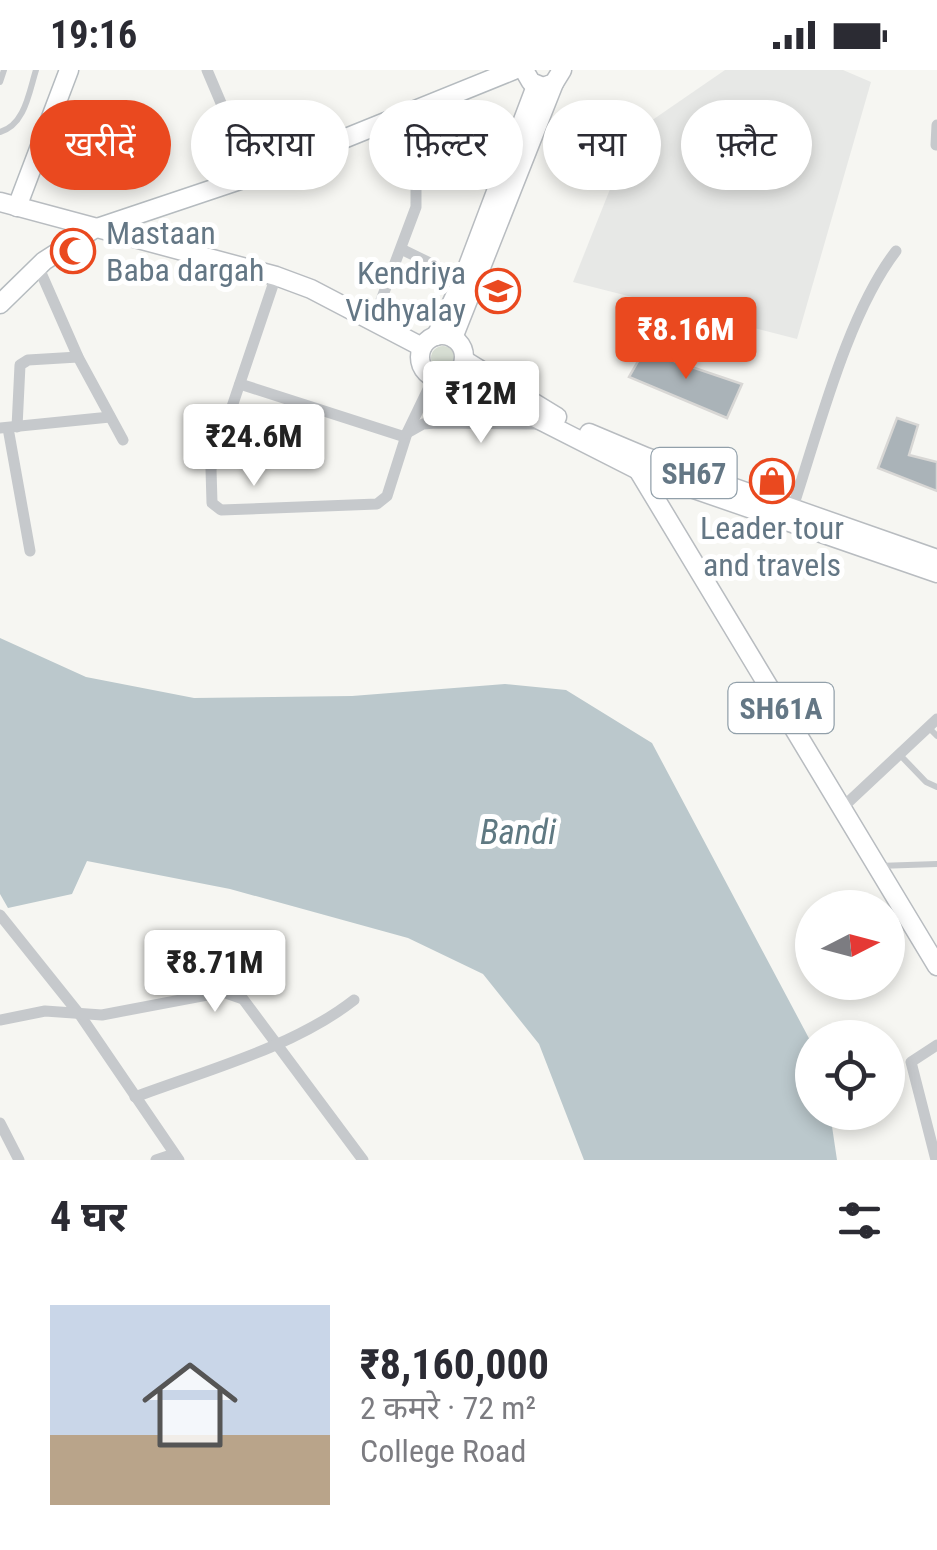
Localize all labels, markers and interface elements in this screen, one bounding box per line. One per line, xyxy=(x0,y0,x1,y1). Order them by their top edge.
text: 19:16 xyxy=(50,13,137,57)
chip: खरीदें xyxy=(30,100,171,190)
chip: किराया xyxy=(191,100,349,190)
chip: फ़िल्टर xyxy=(369,100,523,190)
chip: नया xyxy=(543,100,661,190)
chip: फ़्लैट xyxy=(681,100,812,190)
place label: Mastaan Baba dargah xyxy=(106,214,264,289)
mosque icon: Mastaan Baba dargah xyxy=(50,228,96,274)
place label: Kendriya Vidhyalay xyxy=(345,254,466,329)
school or university icon: Kendriya Vidhyalay xyxy=(475,268,521,314)
pin: ₹8.16M xyxy=(605,297,767,382)
text: ₹8.16M xyxy=(637,310,735,348)
pin: ₹12M xyxy=(422,361,540,446)
text: ₹12M xyxy=(445,374,517,412)
pin: ₹24.6M xyxy=(173,404,335,489)
text: ₹24.6M xyxy=(205,417,303,455)
road number: SH67 xyxy=(652,448,736,498)
shop icon: Leader tour and travels xyxy=(749,458,795,504)
place label: Leader tour and travels xyxy=(700,509,844,584)
road number: SH61A xyxy=(728,683,834,733)
water label: Bandi xyxy=(480,812,556,853)
north arrow xyxy=(795,890,905,1000)
map controls xyxy=(795,890,905,1130)
pin: ₹8.71M xyxy=(134,930,296,1015)
text: ₹8.71M xyxy=(166,943,264,981)
button: locate xyxy=(795,1020,905,1130)
text: 4 घर xyxy=(50,1192,127,1241)
icon: filters xyxy=(832,1193,887,1248)
text: ₹8,160,000 xyxy=(360,1340,549,1389)
icon: home xyxy=(130,1345,250,1465)
text: 2 कमरे · 72 m² xyxy=(360,1389,536,1427)
text: College Road xyxy=(360,1432,526,1470)

